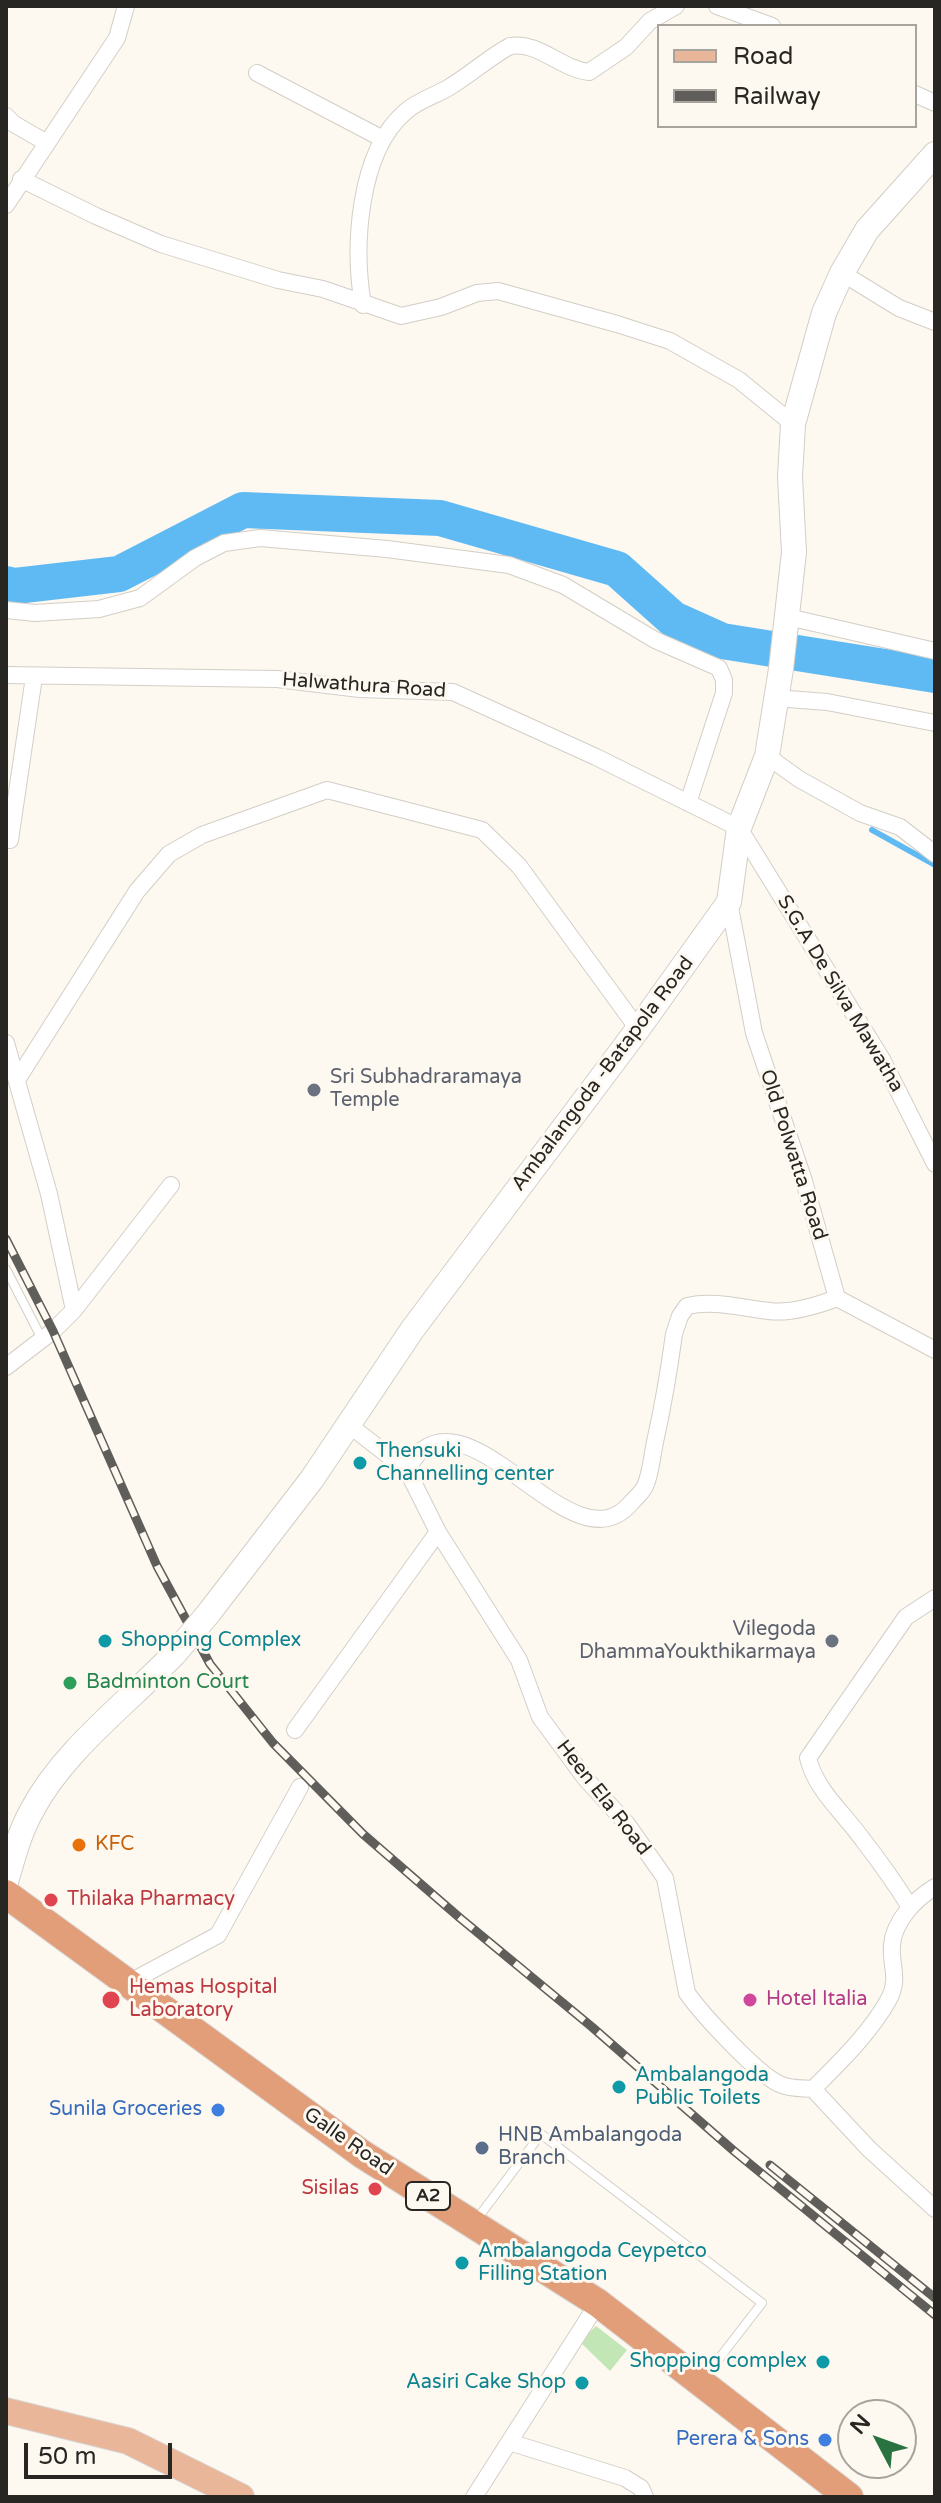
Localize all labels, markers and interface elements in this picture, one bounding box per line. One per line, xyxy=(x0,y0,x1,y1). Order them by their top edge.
legend xyxy=(657,24,917,128)
text: Road xyxy=(733,42,793,71)
text: Railway xyxy=(733,82,821,111)
street label: Halwathura Road xyxy=(281,668,447,704)
street label: S.G.A De Silva Mawatha xyxy=(772,891,908,1097)
street label: Ambalangoda -Batapola Road xyxy=(507,952,699,1196)
place label: Sri Subhadraramaya Temple xyxy=(330,1066,522,1113)
street label: Old Polwatta Road xyxy=(754,1067,832,1243)
marker: Sri Subhadraramaya Temple xyxy=(305,1081,323,1099)
place label: Thensuki Channelling center xyxy=(376,1440,554,1487)
marker: Thensuki Channelling center xyxy=(351,1454,369,1472)
place label: Vilegoda DhammaYoukthikarmaya xyxy=(579,1618,816,1665)
place label: Shopping Complex xyxy=(121,1629,301,1653)
marker: Shopping Complex xyxy=(96,1632,114,1650)
marker: Vilegoda DhammaYoukthikarmaya xyxy=(823,1632,841,1650)
place label: Badminton Court xyxy=(86,1671,249,1695)
marker: Badminton Court xyxy=(61,1674,79,1692)
street label: Heen Ela Road xyxy=(551,1736,655,1860)
place label: KFC xyxy=(95,1833,134,1857)
marker: KFC xyxy=(70,1836,88,1854)
place label: Thilaka Pharmacy xyxy=(67,1888,235,1912)
marker: Thilaka Pharmacy xyxy=(42,1891,60,1909)
place label: Hemas Hospital Laboratory xyxy=(129,1976,278,2023)
place label: Hotel Italia xyxy=(766,1988,867,2012)
marker: Hemas Hospital Laboratory xyxy=(100,1989,122,2011)
marker: Hotel Italia xyxy=(741,1991,759,2009)
place label: Ambalangoda Public Toilets xyxy=(635,2064,769,2111)
marker: Ambalangoda Public Toilets xyxy=(610,2078,628,2096)
place label: Sunila Groceries xyxy=(49,2098,202,2122)
marker: Sunila Groceries xyxy=(209,2101,227,2119)
street label: Galle Road xyxy=(299,2103,397,2181)
place label: HNB Ambalangoda Branch xyxy=(498,2124,682,2171)
marker: HNB Ambalangoda Branch xyxy=(473,2139,491,2157)
place label: Sisilas xyxy=(301,2177,359,2201)
marker: Sisilas xyxy=(366,2180,384,2198)
road number: A2 xyxy=(406,2182,450,2210)
place label: Ambalangoda Ceypetco Filling Station xyxy=(478,2240,707,2287)
marker: Ambalangoda Ceypetco Filling Station xyxy=(453,2254,471,2272)
place label: Shopping complex xyxy=(630,2350,807,2374)
marker: Shopping complex xyxy=(814,2353,832,2371)
place label: Aasiri Cake Shop xyxy=(406,2371,566,2395)
marker: Aasiri Cake Shop xyxy=(573,2374,591,2392)
north arrow xyxy=(837,2399,917,2479)
text: N xyxy=(845,2409,876,2440)
scale bar xyxy=(28,2427,176,2477)
place label: Perera & Sons xyxy=(676,2428,809,2452)
marker: Perera & Sons xyxy=(816,2431,834,2449)
text: 50 m xyxy=(38,2442,96,2471)

